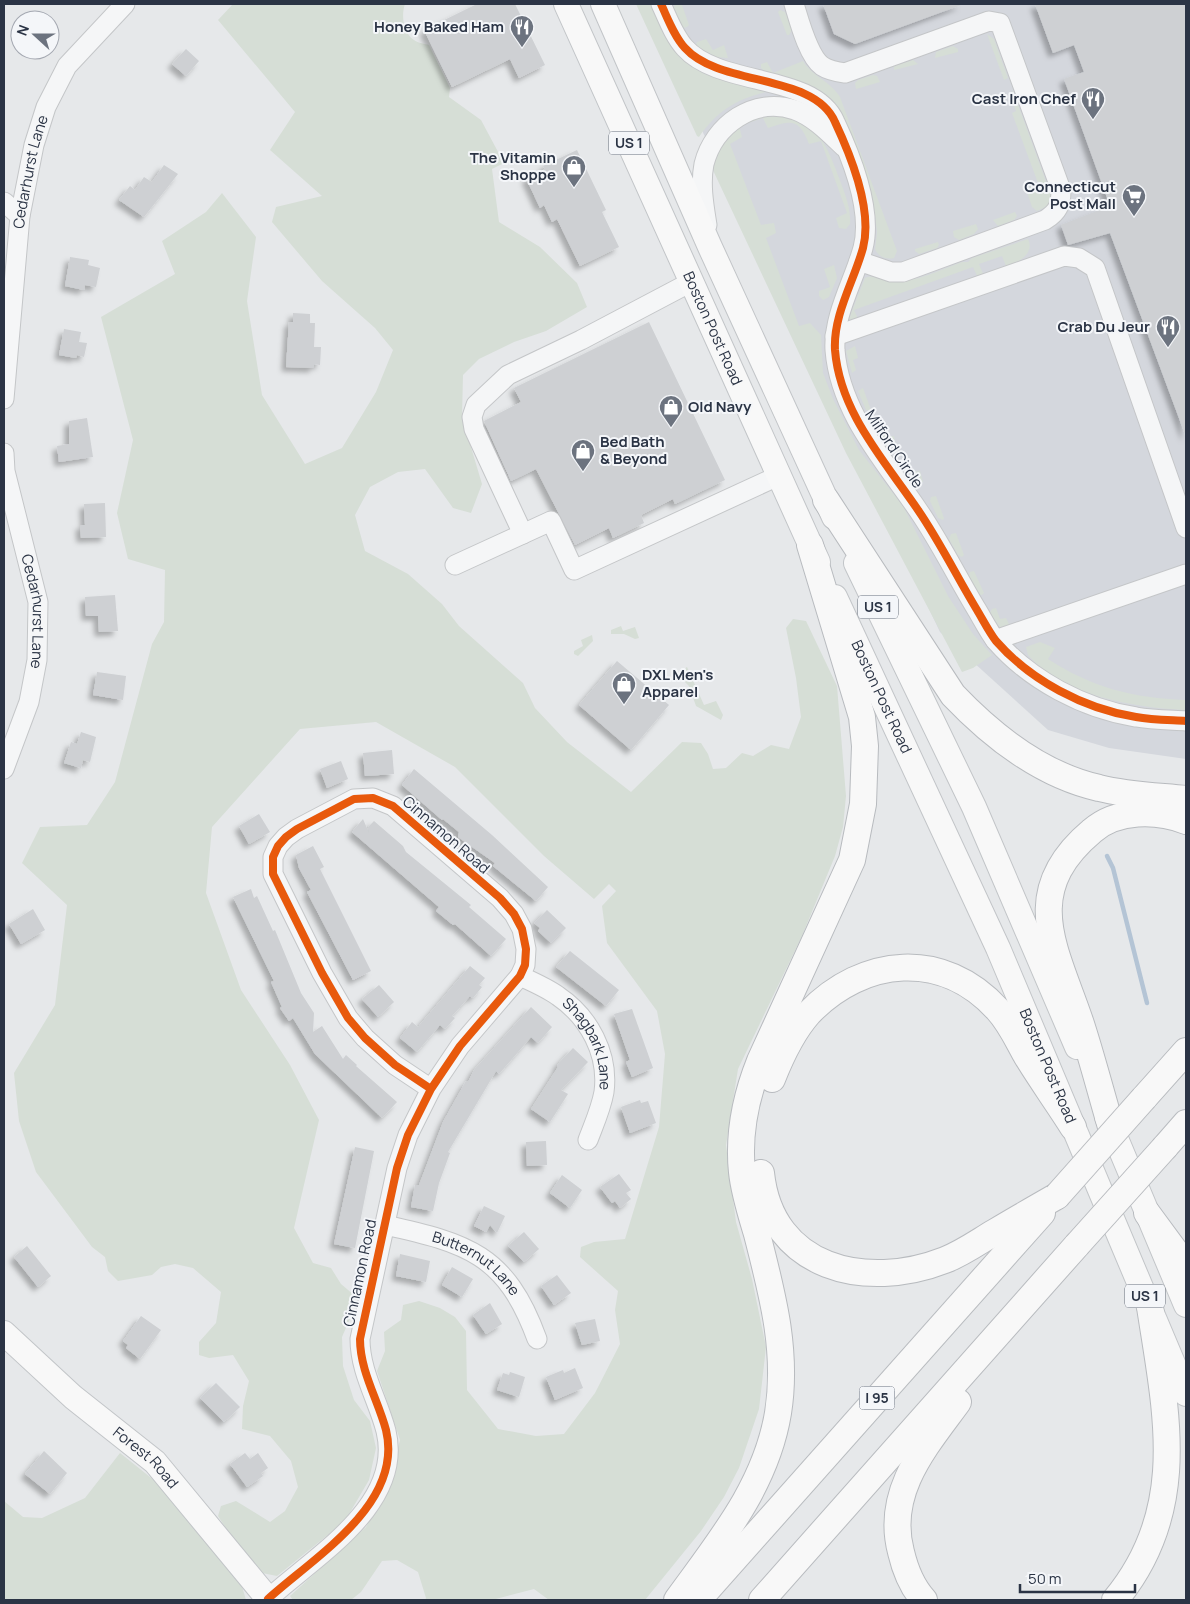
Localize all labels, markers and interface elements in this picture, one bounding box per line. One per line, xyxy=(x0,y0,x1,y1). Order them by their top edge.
north arrow xyxy=(10,10,60,60)
restaurant icon: Honey Baked Ham xyxy=(509,14,535,48)
place label: Honey Baked Ham xyxy=(374,16,504,37)
text: N xyxy=(12,22,33,38)
restaurant icon: Cast Iron Chef xyxy=(1080,86,1106,120)
place label: Cast Iron Chef xyxy=(972,88,1076,109)
street label: Cedarhurst Lane xyxy=(8,112,53,229)
road number: US 1 xyxy=(609,132,649,154)
place label: The Vitamin Shoppe xyxy=(470,147,556,185)
shop icon: The Vitamin Shoppe xyxy=(561,154,587,188)
place label: Connecticut Post Mall xyxy=(1024,176,1116,214)
supermarket icon: Connecticut Post Mall xyxy=(1121,183,1147,217)
street label: Boston Post Road xyxy=(678,268,748,388)
restaurant icon: Crab Du Jeur xyxy=(1155,314,1181,348)
place label: Crab Du Jeur xyxy=(1057,316,1150,337)
shop icon: Old Navy xyxy=(658,394,684,428)
place label: Old Navy xyxy=(688,396,752,417)
street label: Milford Circle xyxy=(860,405,929,492)
place label: Bed Bath & Beyond xyxy=(600,431,667,469)
shop icon: Bed Bath & Beyond xyxy=(570,438,596,472)
street label: Cedarhurst Lane xyxy=(16,552,49,671)
road number: US 1 xyxy=(858,596,898,618)
street label: Boston Post Road xyxy=(846,636,917,757)
place label: DXL Men's Apparel xyxy=(642,664,713,702)
shop icon: DXL Men's Apparel xyxy=(611,671,637,705)
street label: Cinnamon Road xyxy=(398,791,494,878)
street label: Shagbark Lane xyxy=(558,992,616,1091)
street label: Boston Post Road xyxy=(1015,1005,1082,1126)
street label: Cinnamon Road xyxy=(338,1217,381,1329)
street label: Butternut Lane xyxy=(430,1226,525,1300)
road number: US 1 xyxy=(1125,1284,1165,1308)
road number: I 95 xyxy=(860,1386,894,1410)
street label: Forest Road xyxy=(109,1422,184,1493)
scale bar xyxy=(1020,1562,1135,1594)
text: 50 m xyxy=(1028,1568,1062,1589)

